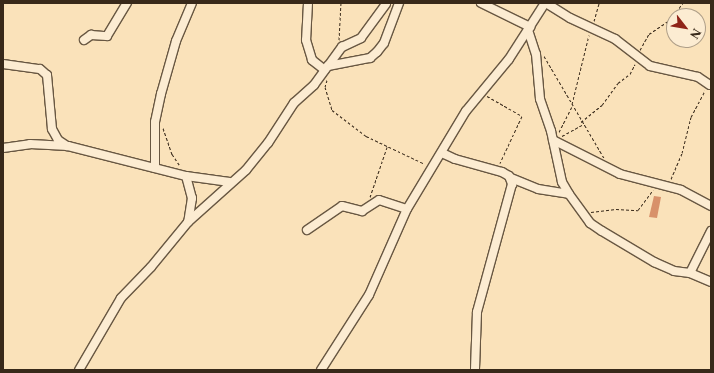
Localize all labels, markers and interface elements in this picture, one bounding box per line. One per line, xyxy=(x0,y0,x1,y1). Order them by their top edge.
north arrow xyxy=(666,8,706,48)
text: N xyxy=(687,26,704,41)

